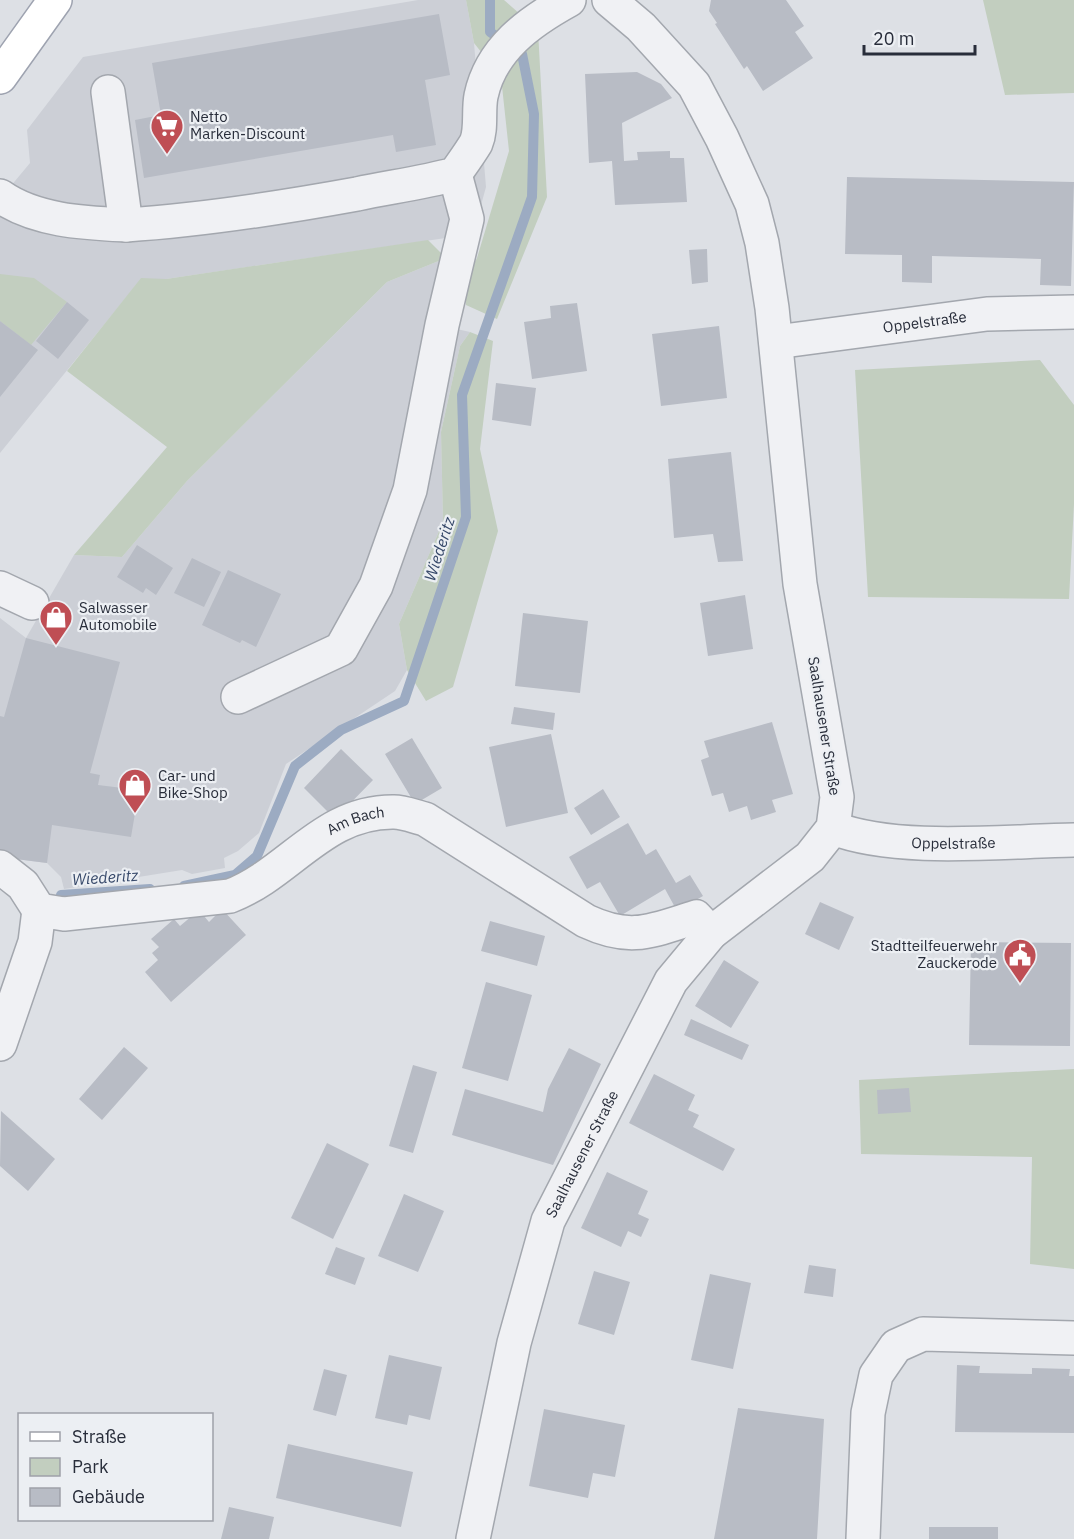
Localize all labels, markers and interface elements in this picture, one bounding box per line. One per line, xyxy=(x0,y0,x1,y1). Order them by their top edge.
scale bar xyxy=(864,18,975,56)
text: 20 m xyxy=(873,27,915,50)
place label: Netto Marken-Discount xyxy=(190,107,305,143)
supermarket icon: Netto Marken-Discount xyxy=(149,108,185,155)
street label: Oppelstraße xyxy=(882,307,968,337)
water label: Wiederitz xyxy=(419,514,459,583)
place label: Salwasser Automobile xyxy=(79,598,157,634)
shop icon: Salwasser Automobile xyxy=(38,599,74,646)
street label: Saalhausener Straße xyxy=(804,655,845,797)
place label: Car- und Bike-Shop xyxy=(158,766,228,802)
shop icon: Car- und Bike-Shop xyxy=(117,767,153,814)
street label: Am Bach xyxy=(323,802,385,839)
street label: Oppelstraße xyxy=(911,833,996,853)
water label: Wiederitz xyxy=(71,865,139,889)
place label: Stadtteilfeuerwehr Zauckerode xyxy=(871,936,997,972)
public building icon: Stadtteilfeuerwehr Zauckerode xyxy=(1002,937,1038,984)
street label: Saalhausener Straße xyxy=(541,1087,622,1221)
legend xyxy=(18,1413,213,1521)
text: Straße xyxy=(72,1425,126,1448)
text: Park xyxy=(72,1455,109,1478)
text: Gebäude xyxy=(72,1485,145,1508)

